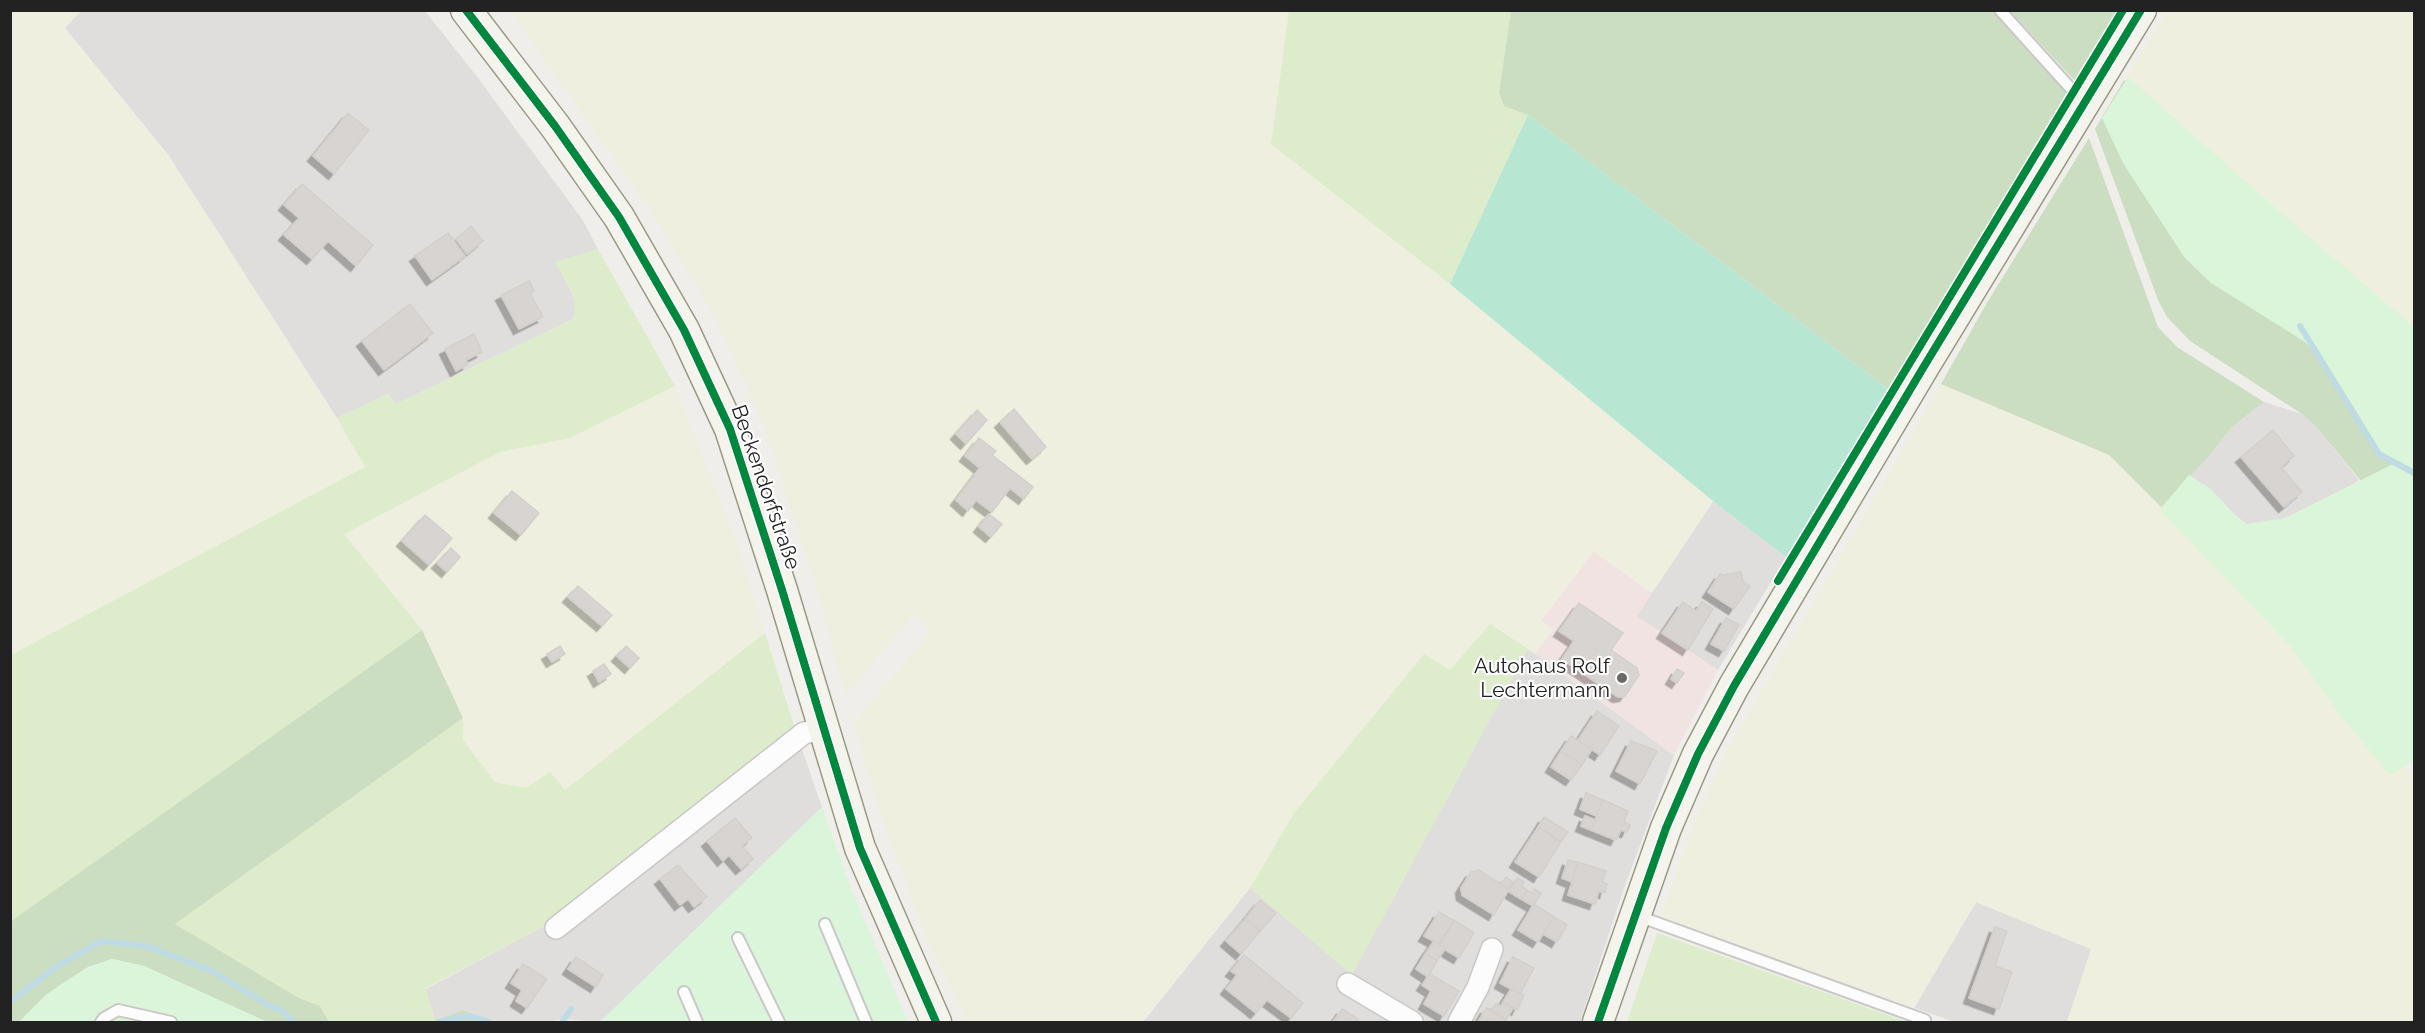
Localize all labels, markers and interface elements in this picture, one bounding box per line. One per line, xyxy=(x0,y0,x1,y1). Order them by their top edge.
street label: Beckendorfstraße xyxy=(727,401,806,573)
place label: Autohaus Rolf Lechtermann xyxy=(1474,653,1611,702)
marker: Autohaus Rolf Lechtermann xyxy=(1615,671,1629,685)

